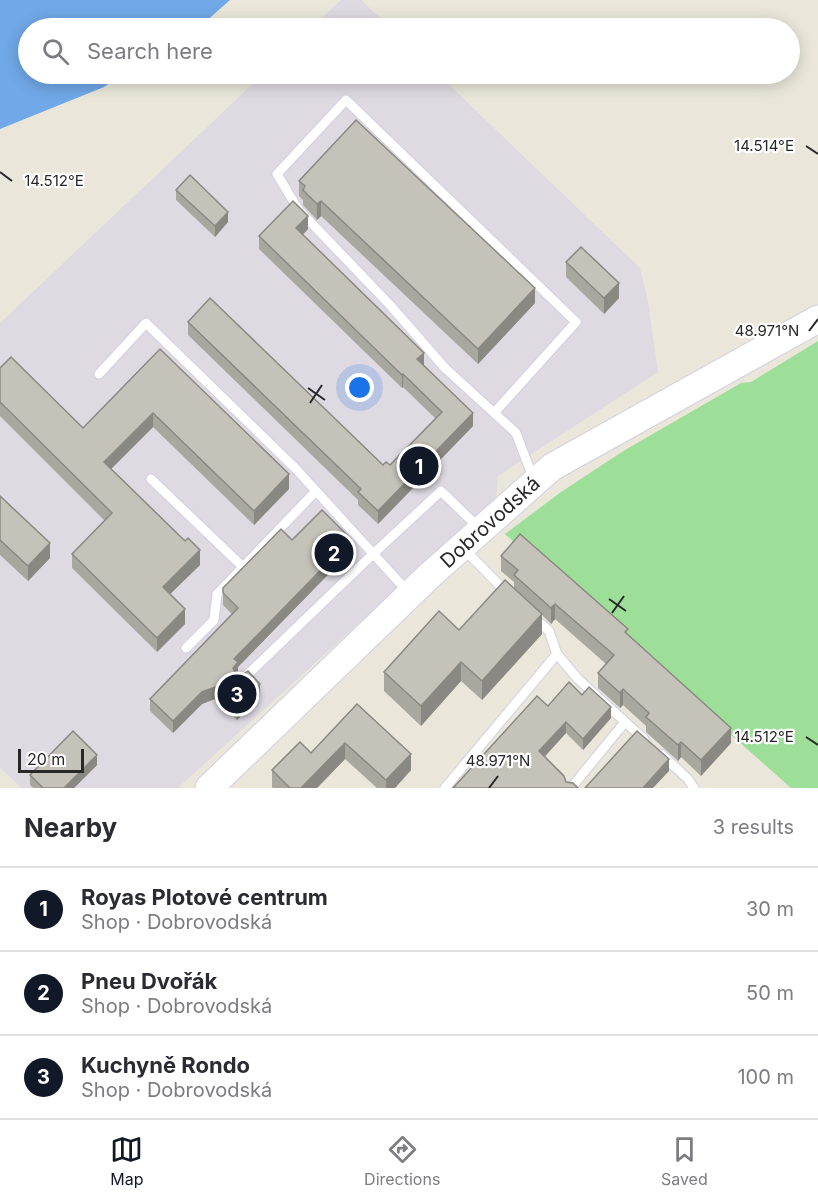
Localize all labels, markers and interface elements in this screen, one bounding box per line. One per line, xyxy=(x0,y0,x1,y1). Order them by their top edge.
search box xyxy=(18,18,800,84)
icon: search xyxy=(39,35,72,68)
text: Search here xyxy=(87,38,213,64)
text: 14.514°E xyxy=(734,136,794,155)
text: 14.512°E xyxy=(24,171,84,190)
text: 48.971°N xyxy=(735,321,799,340)
your location xyxy=(345,373,374,402)
pin: 1 xyxy=(400,444,438,488)
street label: Dobrovodská xyxy=(435,471,545,573)
pin: 2 xyxy=(314,530,354,576)
pin: 3 xyxy=(218,672,256,716)
text: 14.512°E xyxy=(734,727,794,746)
scale bar xyxy=(18,746,84,774)
text: 20 m xyxy=(27,749,65,769)
text: 48.971°N xyxy=(466,751,530,770)
text: Nearby xyxy=(24,812,117,843)
text: 3 results xyxy=(713,815,794,839)
text: Royas Plotové centrum xyxy=(81,884,328,910)
text: 1 xyxy=(39,897,48,921)
text: 30 m xyxy=(746,897,794,921)
text: Shop · Dobrovodská xyxy=(81,910,272,934)
text: Pneu Dvořák xyxy=(81,968,217,994)
text: 2 xyxy=(37,981,50,1005)
text: 50 m xyxy=(746,981,794,1005)
text: Shop · Dobrovodská xyxy=(81,994,272,1018)
text: Kuchyně Rondo xyxy=(81,1052,250,1078)
text: 3 xyxy=(37,1065,50,1089)
text: 100 m xyxy=(737,1065,794,1089)
text: Shop · Dobrovodská xyxy=(81,1078,272,1102)
tab: Map xyxy=(110,1133,144,1189)
tab: Directions xyxy=(364,1133,440,1189)
tab: Saved xyxy=(661,1133,708,1189)

